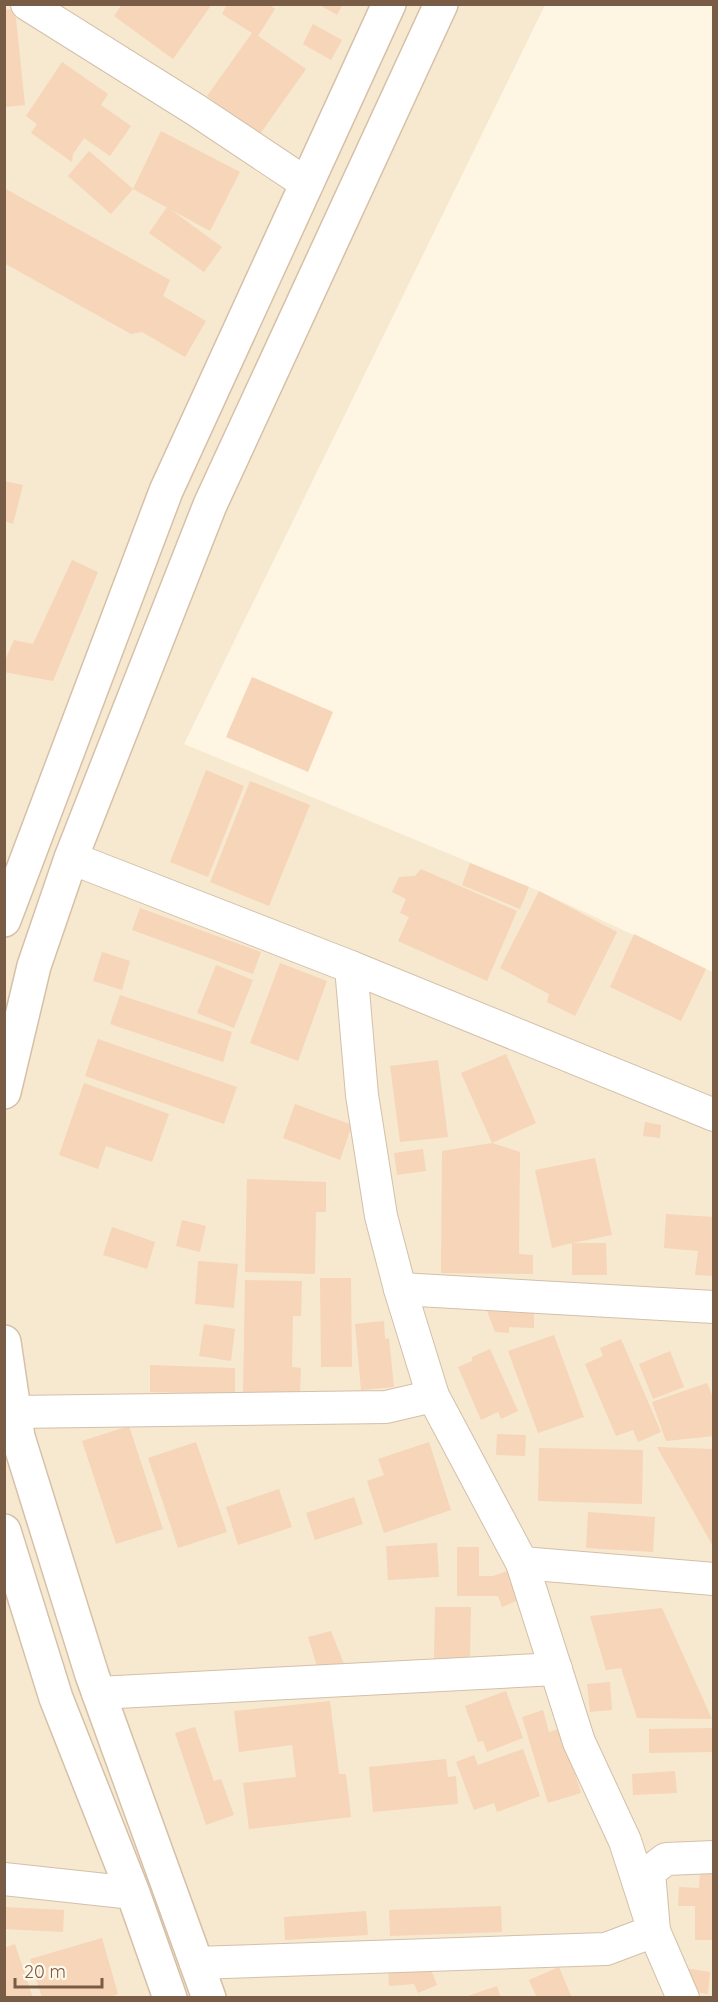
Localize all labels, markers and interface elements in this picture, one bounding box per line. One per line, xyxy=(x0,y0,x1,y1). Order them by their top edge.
scale bar xyxy=(15,1951,102,1989)
text: 20 m xyxy=(24,1960,66,1983)

